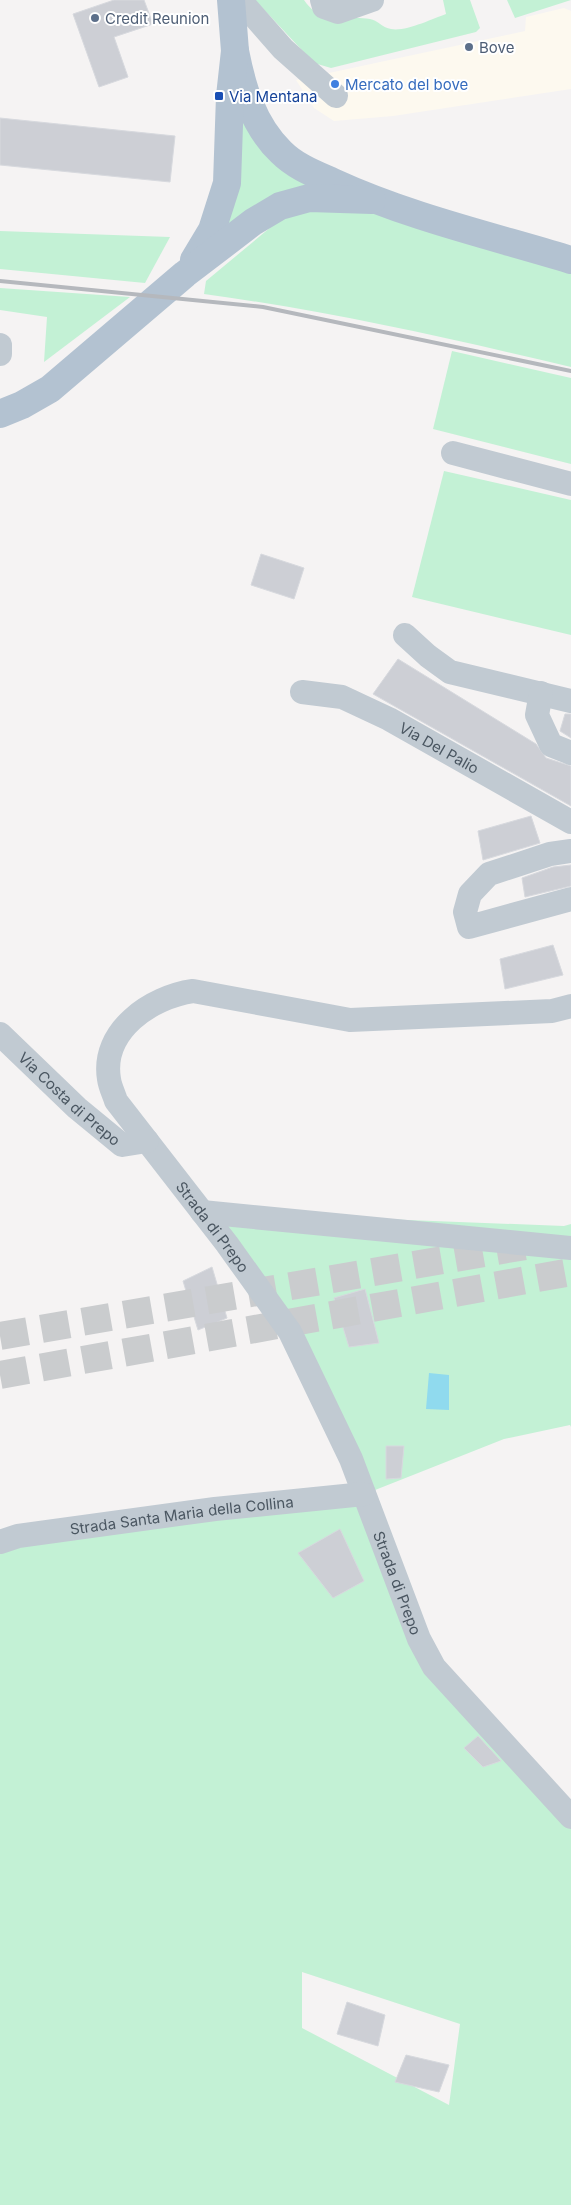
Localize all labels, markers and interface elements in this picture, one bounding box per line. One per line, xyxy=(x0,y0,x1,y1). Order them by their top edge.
place label: Credit Reunion xyxy=(105,9,209,28)
marker: Credit Reunion xyxy=(89,12,101,24)
place label: Bove xyxy=(479,38,514,57)
marker: Bove xyxy=(463,41,475,53)
place label: Mercato del bove xyxy=(345,75,468,94)
marker: Mercato del bove xyxy=(329,78,341,90)
place label: Via Mentana xyxy=(229,87,317,106)
marker: Via Mentana xyxy=(213,90,225,102)
street label: Via Del Palio xyxy=(396,717,482,778)
street label: Via Costa di Prepo xyxy=(15,1048,125,1150)
street label: Strada di Prepo xyxy=(172,1177,253,1276)
street label: Strada Santa Maria della Collina xyxy=(69,1492,294,1538)
street label: Strada di Prepo xyxy=(370,1528,426,1637)

